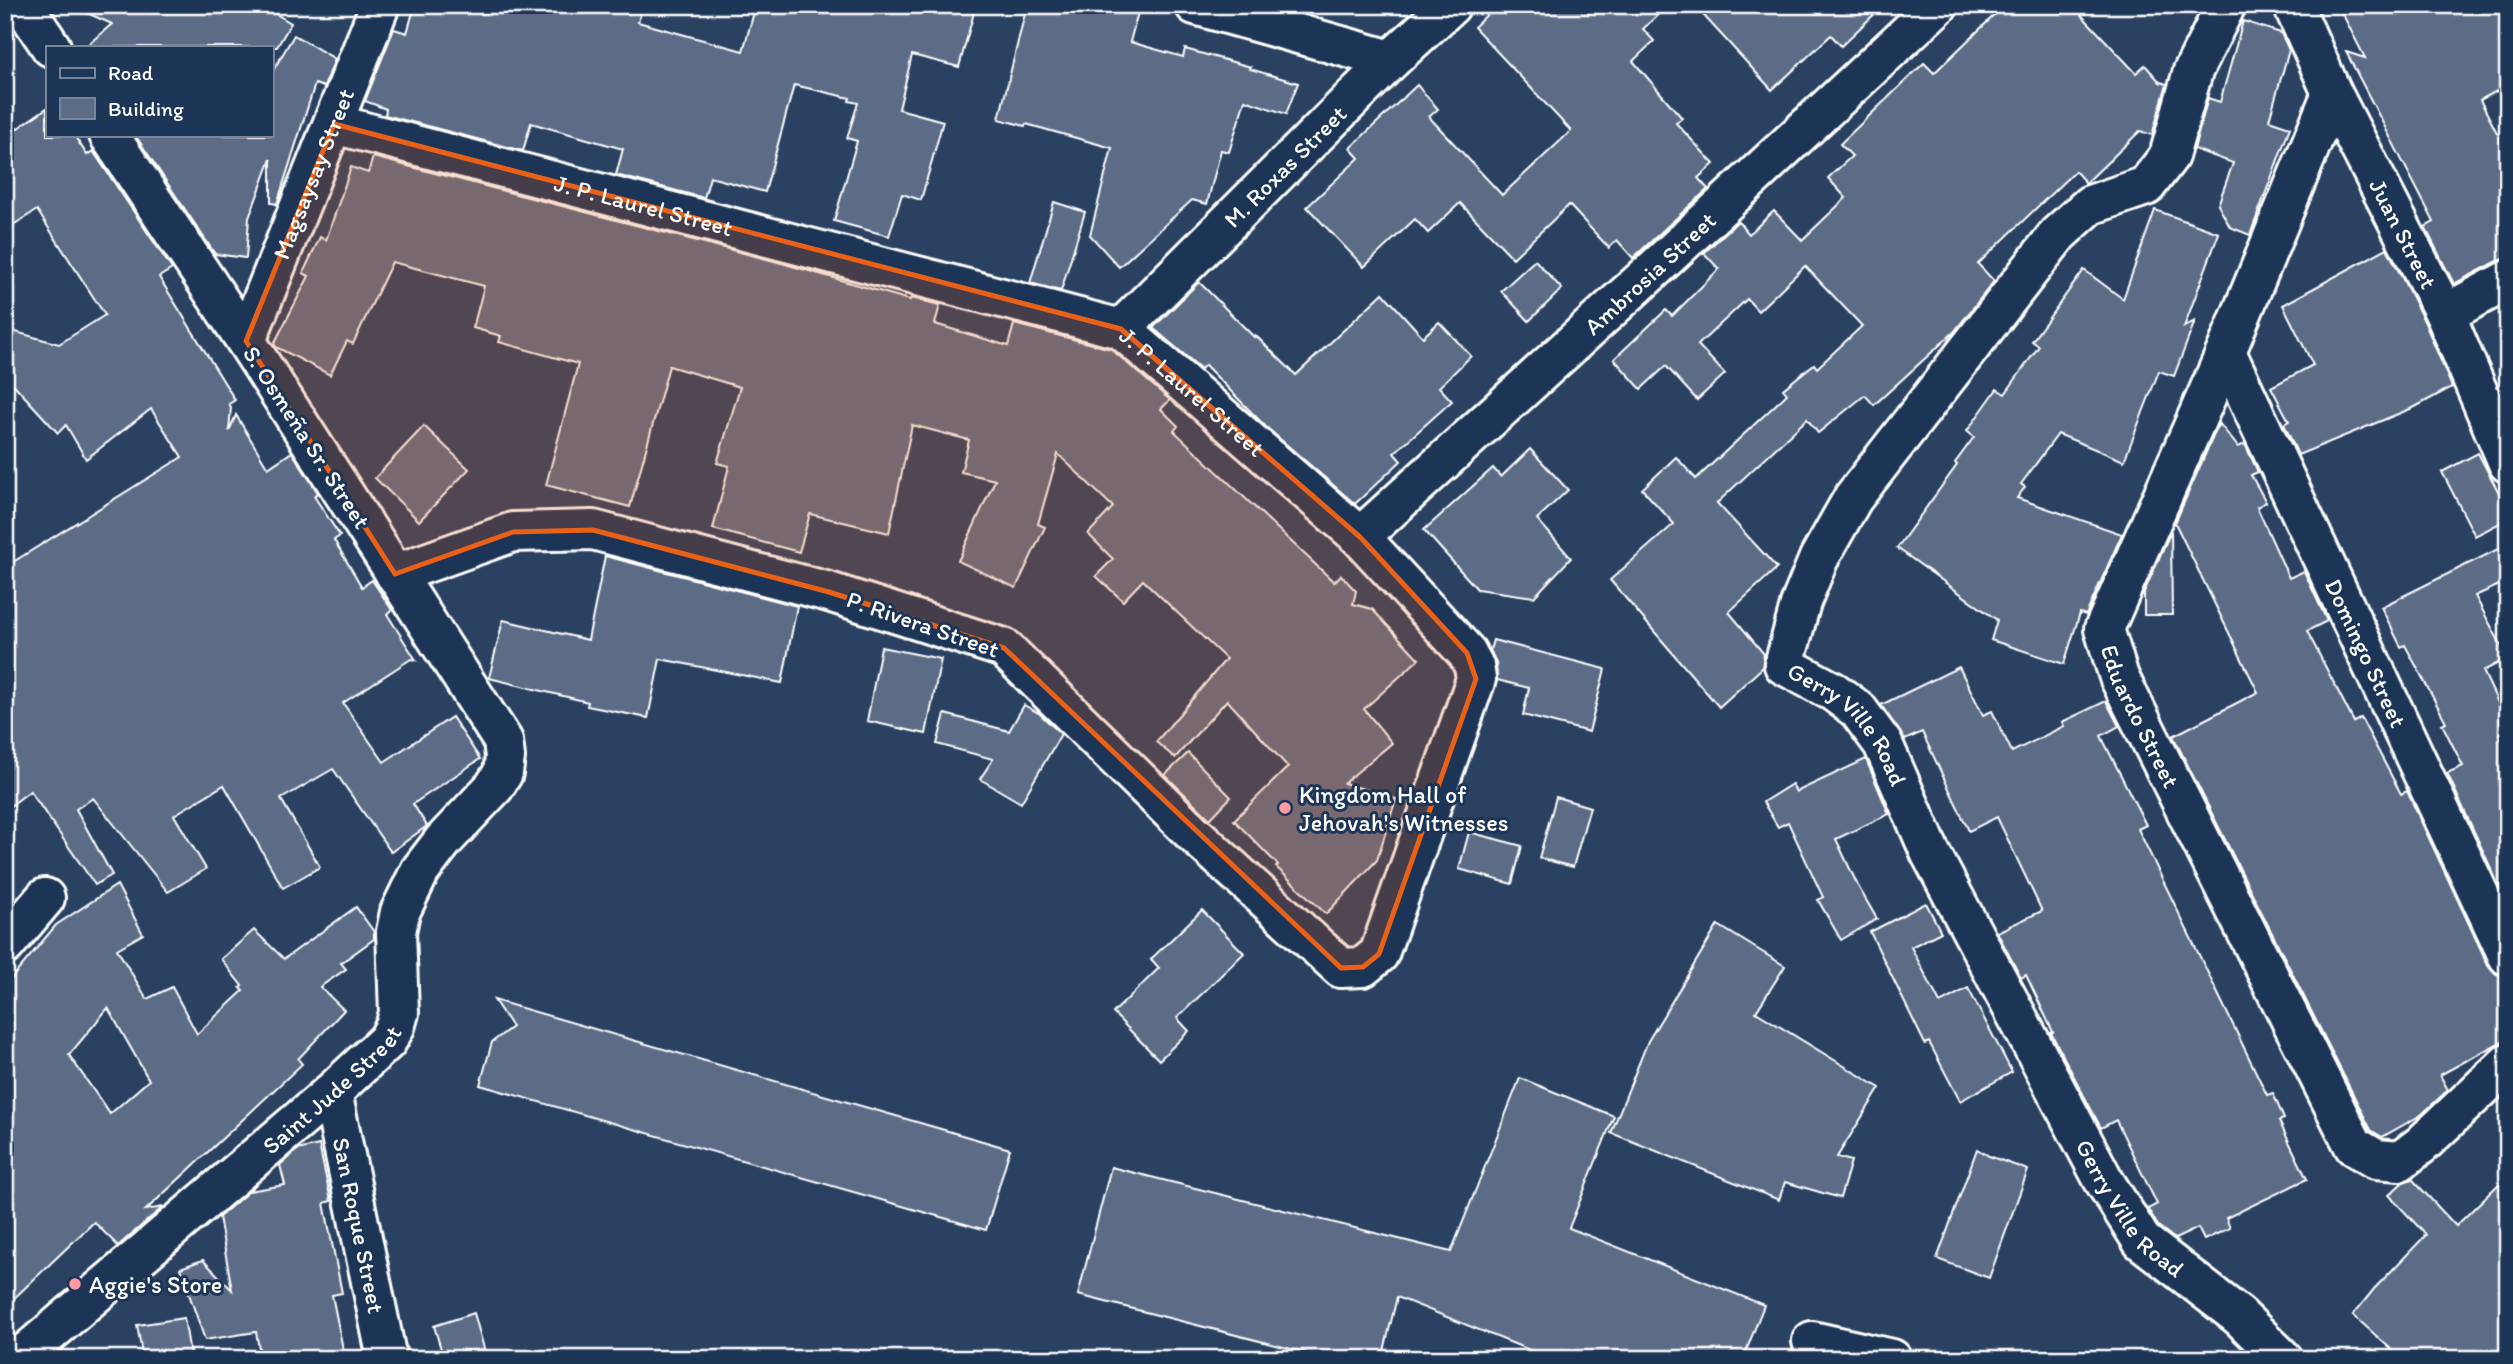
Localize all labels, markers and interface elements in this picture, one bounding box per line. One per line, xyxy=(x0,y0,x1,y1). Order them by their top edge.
legend xyxy=(46,46,273,136)
text: Road xyxy=(108,60,154,85)
street label: Magsaysay Street xyxy=(266,84,360,263)
text: Building xyxy=(108,96,184,121)
street label: M. Roxas Street xyxy=(1217,99,1352,233)
street label: J. P. Laurel Street xyxy=(551,168,736,242)
street label: Juan Street xyxy=(2364,174,2444,293)
street label: Ambrosia Street xyxy=(1578,205,1721,341)
street label: J. P. Laurel Street xyxy=(1114,320,1271,462)
street label: S. Osmeña Sr. Street xyxy=(237,340,377,534)
street label: Domingo Street xyxy=(2319,574,2414,732)
street label: P. Rivera Street xyxy=(843,584,1003,664)
street label: Eduardo Street xyxy=(2095,641,2186,792)
street label: Gerry Ville Road xyxy=(1783,655,1914,790)
place label: Kingdom Hall of Jehovah's Witnesses xyxy=(1299,780,1509,837)
marker: Kingdom Hall of Jehovah's Witnesses xyxy=(1277,800,1293,816)
street label: Saint Jude Street xyxy=(256,1020,407,1160)
street label: Gerry Ville Road xyxy=(2070,1134,2190,1283)
street label: San Roque Street xyxy=(327,1135,392,1316)
place label: Aggie's Store xyxy=(89,1270,222,1299)
marker: Aggie's Store xyxy=(67,1276,83,1292)

